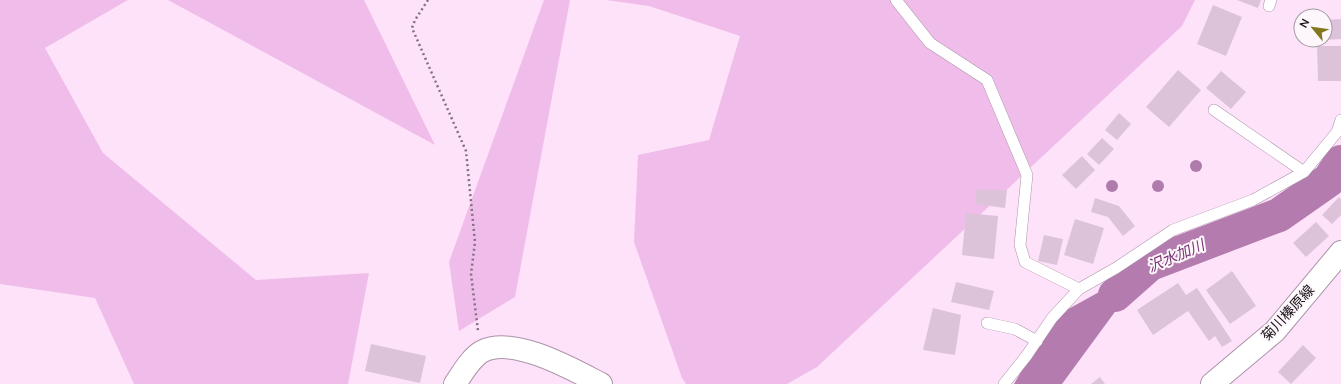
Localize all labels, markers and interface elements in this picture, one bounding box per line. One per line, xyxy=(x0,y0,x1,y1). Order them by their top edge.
north arrow xyxy=(1293,8,1333,48)
text: N xyxy=(1296,16,1313,31)
water label: 沢水加川 xyxy=(1144,234,1209,277)
street label: 菊川榛原線 xyxy=(1257,281,1319,345)

